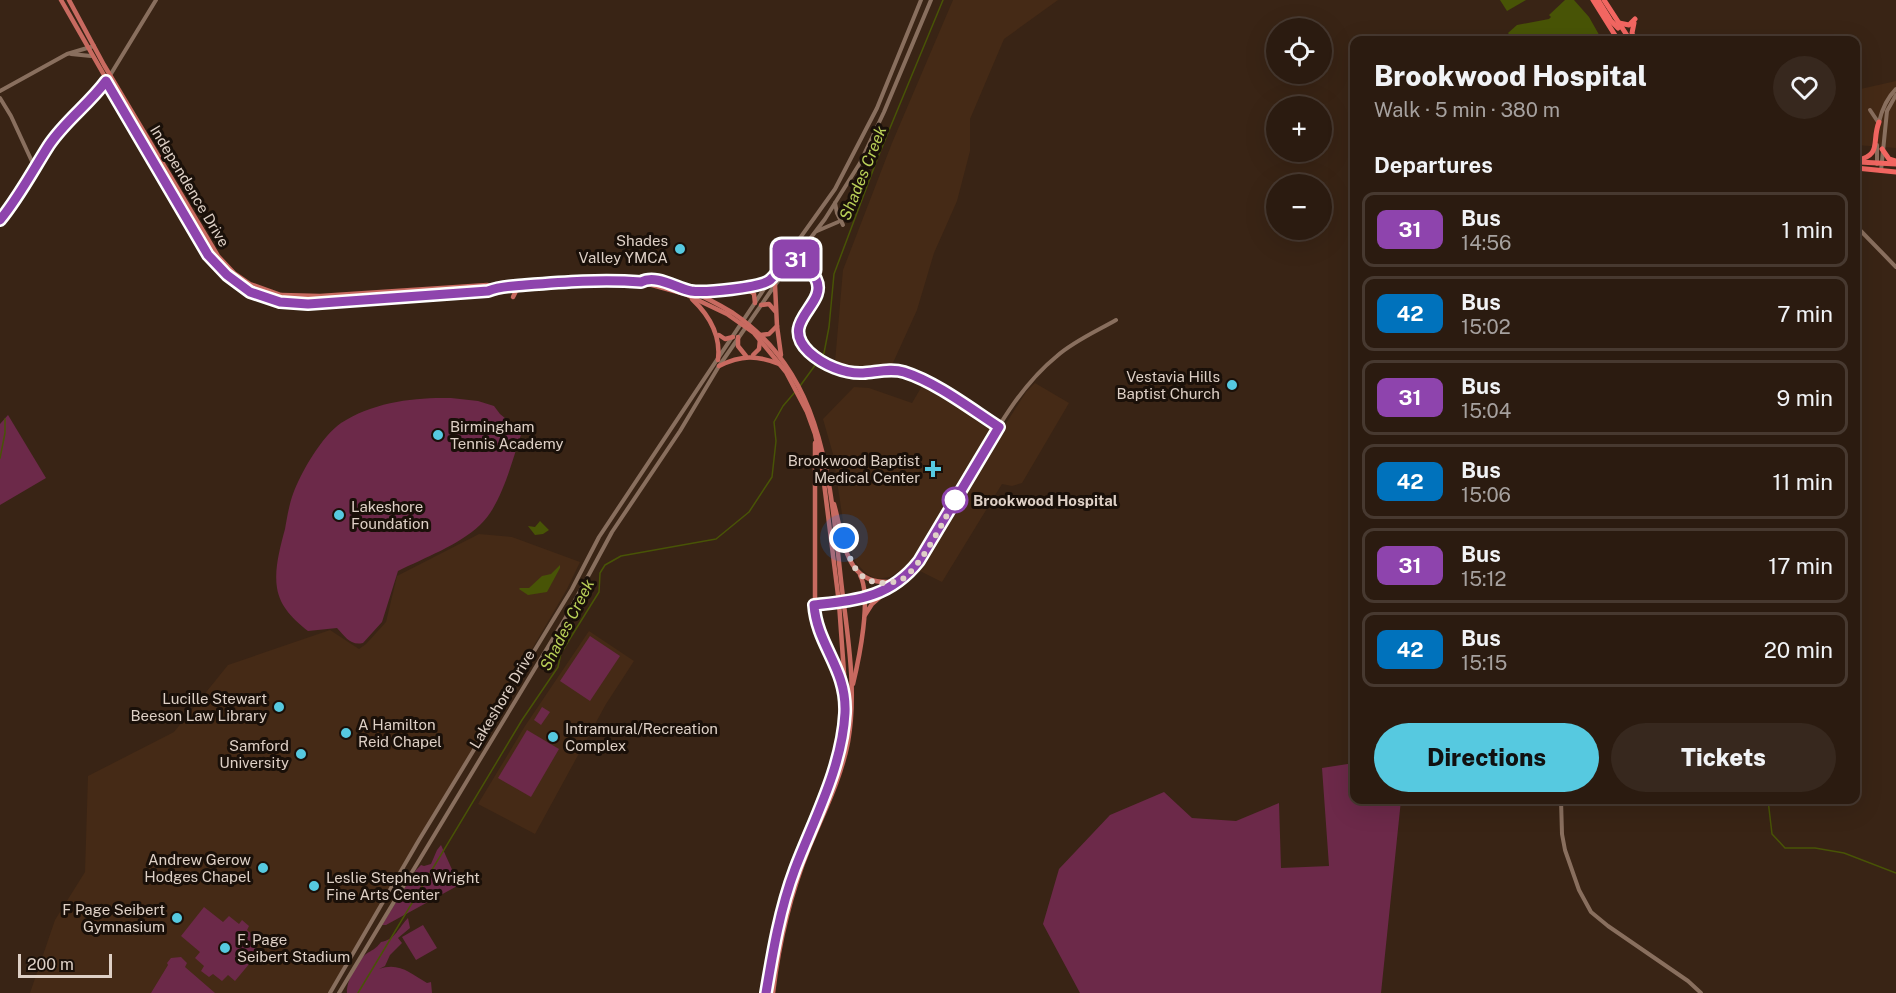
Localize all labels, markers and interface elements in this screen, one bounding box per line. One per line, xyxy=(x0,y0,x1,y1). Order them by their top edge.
map controls xyxy=(1266,18,1332,240)
button: locate xyxy=(1266,18,1332,84)
button: heart xyxy=(1773,56,1836,119)
text: Brookwood Hospital xyxy=(1374,59,1647,92)
button: + xyxy=(1266,96,1332,162)
text: Walk · 5 min · 380 m xyxy=(1374,98,1560,122)
street label: Independence Drive xyxy=(147,122,233,250)
water label: Shades Creek xyxy=(835,123,891,223)
text: Departures xyxy=(1374,152,1493,178)
button: − xyxy=(1266,174,1332,240)
text: Bus xyxy=(1461,205,1501,231)
text: 31 xyxy=(1399,217,1421,242)
text: 1 min xyxy=(1781,217,1833,243)
text: 14:56 xyxy=(1461,231,1511,255)
place label: Shades Valley YMCA xyxy=(579,232,668,266)
line badge: 31 xyxy=(769,240,823,278)
marker: Shades Valley YMCA xyxy=(673,242,687,256)
text: 31 xyxy=(785,247,807,272)
text: Bus xyxy=(1461,289,1501,315)
text: 42 xyxy=(1396,301,1424,326)
text: 7 min xyxy=(1777,301,1833,327)
text: 15:02 xyxy=(1461,315,1511,339)
place label: Vestavia Hills Baptist Church xyxy=(1116,368,1220,402)
text: Bus xyxy=(1461,373,1501,399)
marker: Vestavia Hills Baptist Church xyxy=(1225,378,1239,392)
text: 31 xyxy=(1399,385,1421,410)
text: 9 min xyxy=(1777,385,1833,411)
text: 15:04 xyxy=(1461,399,1511,423)
place label: Birmingham Tennis Academy xyxy=(450,418,564,452)
marker: Birmingham Tennis Academy xyxy=(431,428,445,442)
place label: Brookwood Baptist Medical Center xyxy=(788,452,920,486)
text: Bus xyxy=(1461,457,1501,483)
marker: Brookwood Baptist Medical Center xyxy=(924,460,942,478)
text: 42 xyxy=(1396,469,1424,494)
text: 11 min xyxy=(1772,469,1833,495)
text: 15:06 xyxy=(1461,483,1511,507)
marker: Brookwood Hospital xyxy=(942,487,968,513)
place label: Brookwood Hospital xyxy=(973,492,1118,509)
place label: Lakeshore Foundation xyxy=(351,498,429,532)
marker: Lakeshore Foundation xyxy=(332,508,346,522)
your location xyxy=(829,523,859,553)
text: Bus xyxy=(1461,541,1501,567)
text: 31 xyxy=(1399,553,1421,578)
text: 17 min xyxy=(1768,553,1833,579)
text: 15:12 xyxy=(1461,567,1507,591)
water label: Shades Creek xyxy=(536,576,598,674)
text: Bus xyxy=(1461,625,1501,651)
text: 42 xyxy=(1396,637,1424,662)
text: 20 min xyxy=(1764,637,1833,663)
street label: Lakeshore Drive xyxy=(466,647,538,751)
text: 15:15 xyxy=(1461,651,1507,675)
place label: Lucille Stewart Beeson Law Library xyxy=(130,690,267,724)
marker: Lucille Stewart Beeson Law Library xyxy=(272,700,286,714)
place label: A Hamilton Reid Chapel xyxy=(358,716,442,750)
place label: Intramural/Recreation Complex xyxy=(565,720,718,754)
button: Directions xyxy=(1374,723,1599,792)
button: Tickets xyxy=(1611,723,1836,792)
marker: A Hamilton Reid Chapel xyxy=(339,726,353,740)
marker: Intramural/Recreation Complex xyxy=(546,730,560,744)
place label: Samford University xyxy=(219,737,289,771)
marker: Samford University xyxy=(294,747,308,761)
place label: Andrew Gerow Hodges Chapel xyxy=(144,851,251,885)
marker: Andrew Gerow Hodges Chapel xyxy=(256,861,270,875)
place label: Leslie Stephen Wright Fine Arts Center xyxy=(326,869,480,903)
marker: Leslie Stephen Wright Fine Arts Center xyxy=(307,879,321,893)
place label: F Page Seibert Gymnasium xyxy=(62,901,165,935)
marker: F Page Seibert Gymnasium xyxy=(170,911,184,925)
place label: F. Page Seibert Stadium xyxy=(237,931,350,965)
marker: F. Page Seibert Stadium xyxy=(218,941,232,955)
scale bar xyxy=(18,951,112,978)
text: 200 m xyxy=(27,955,74,974)

